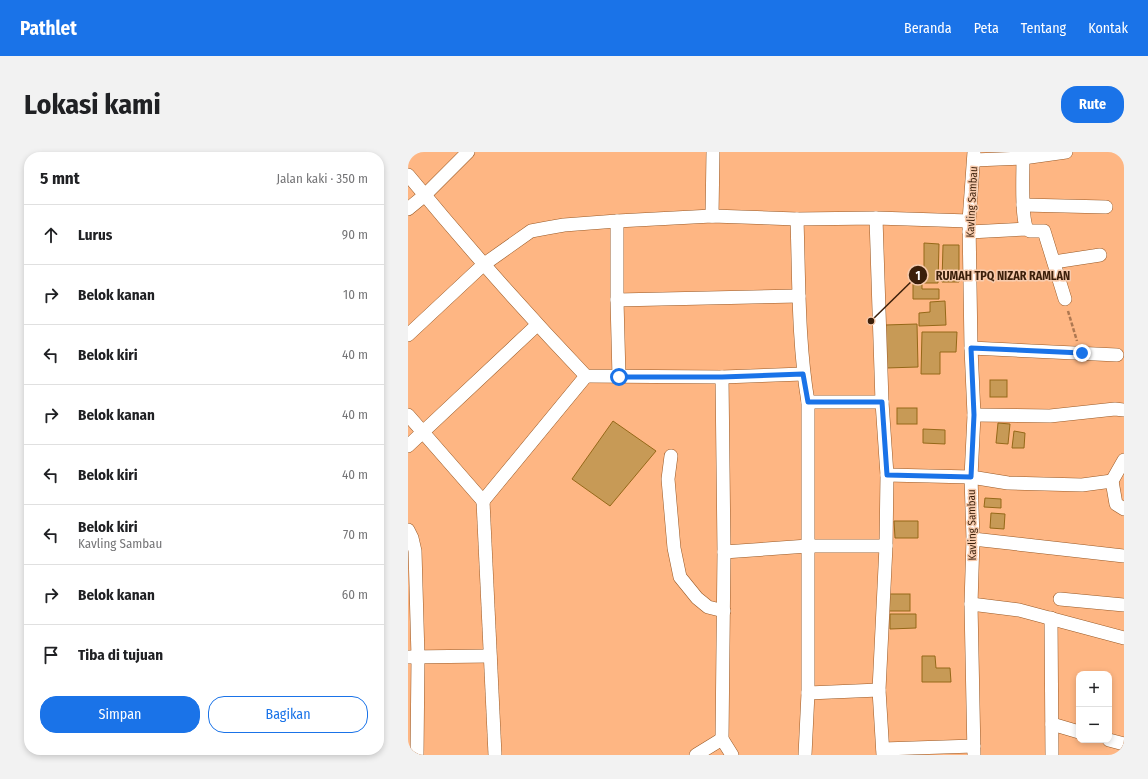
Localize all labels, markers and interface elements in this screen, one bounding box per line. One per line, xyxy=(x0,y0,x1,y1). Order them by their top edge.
text: Pathlet xyxy=(20,17,77,40)
text: Beranda xyxy=(904,20,952,37)
text: Peta xyxy=(974,20,999,37)
text: Tentang xyxy=(1021,20,1066,37)
text: Kontak xyxy=(1088,20,1128,37)
button: Rute xyxy=(1061,86,1124,123)
text: Lokasi kami xyxy=(24,88,161,121)
street label: Kavling Sambau xyxy=(964,166,980,238)
text: 5 mnt xyxy=(40,168,80,189)
text: Jalan kaki · 350 m xyxy=(276,171,368,186)
icon: ahead xyxy=(40,224,62,246)
text: Lurus xyxy=(78,226,112,244)
text: 90 m xyxy=(342,227,368,242)
callout: RUMAH TPQ NIZAR RAMLAN xyxy=(908,263,1078,287)
text: 1 xyxy=(915,269,921,283)
text: RUMAH TPQ NIZAR RAMLAN xyxy=(936,269,1070,283)
icon: right xyxy=(40,284,62,306)
text: Belok kanan xyxy=(78,286,155,304)
text: 10 m xyxy=(343,287,368,302)
icon: left xyxy=(40,344,62,366)
route end xyxy=(1073,344,1091,362)
text: Belok kiri xyxy=(78,346,138,364)
text: 40 m xyxy=(342,347,368,362)
route start xyxy=(610,368,628,386)
icon: right xyxy=(40,404,62,426)
text: Belok kanan xyxy=(78,406,155,424)
text: 40 m xyxy=(342,407,368,422)
icon: left xyxy=(40,464,62,486)
text: Belok kiri xyxy=(78,466,138,484)
text: 40 m xyxy=(342,467,368,482)
street label: Kavling Sambau xyxy=(965,489,979,561)
text: Belok kiri xyxy=(78,518,138,536)
icon: left xyxy=(40,524,62,546)
text: 70 m xyxy=(343,527,368,542)
text: Kavling Sambau xyxy=(78,536,162,551)
icon: right xyxy=(40,584,62,606)
text: Belok kanan xyxy=(78,586,155,604)
text: 60 m xyxy=(342,587,368,602)
icon: arrive xyxy=(40,644,62,666)
text: Tiba di tujuan xyxy=(78,646,163,664)
map controls xyxy=(1076,671,1112,743)
button: + xyxy=(1076,671,1112,707)
button: Simpan xyxy=(40,696,200,733)
button: Bagikan xyxy=(208,696,368,733)
button: − xyxy=(1076,707,1112,743)

